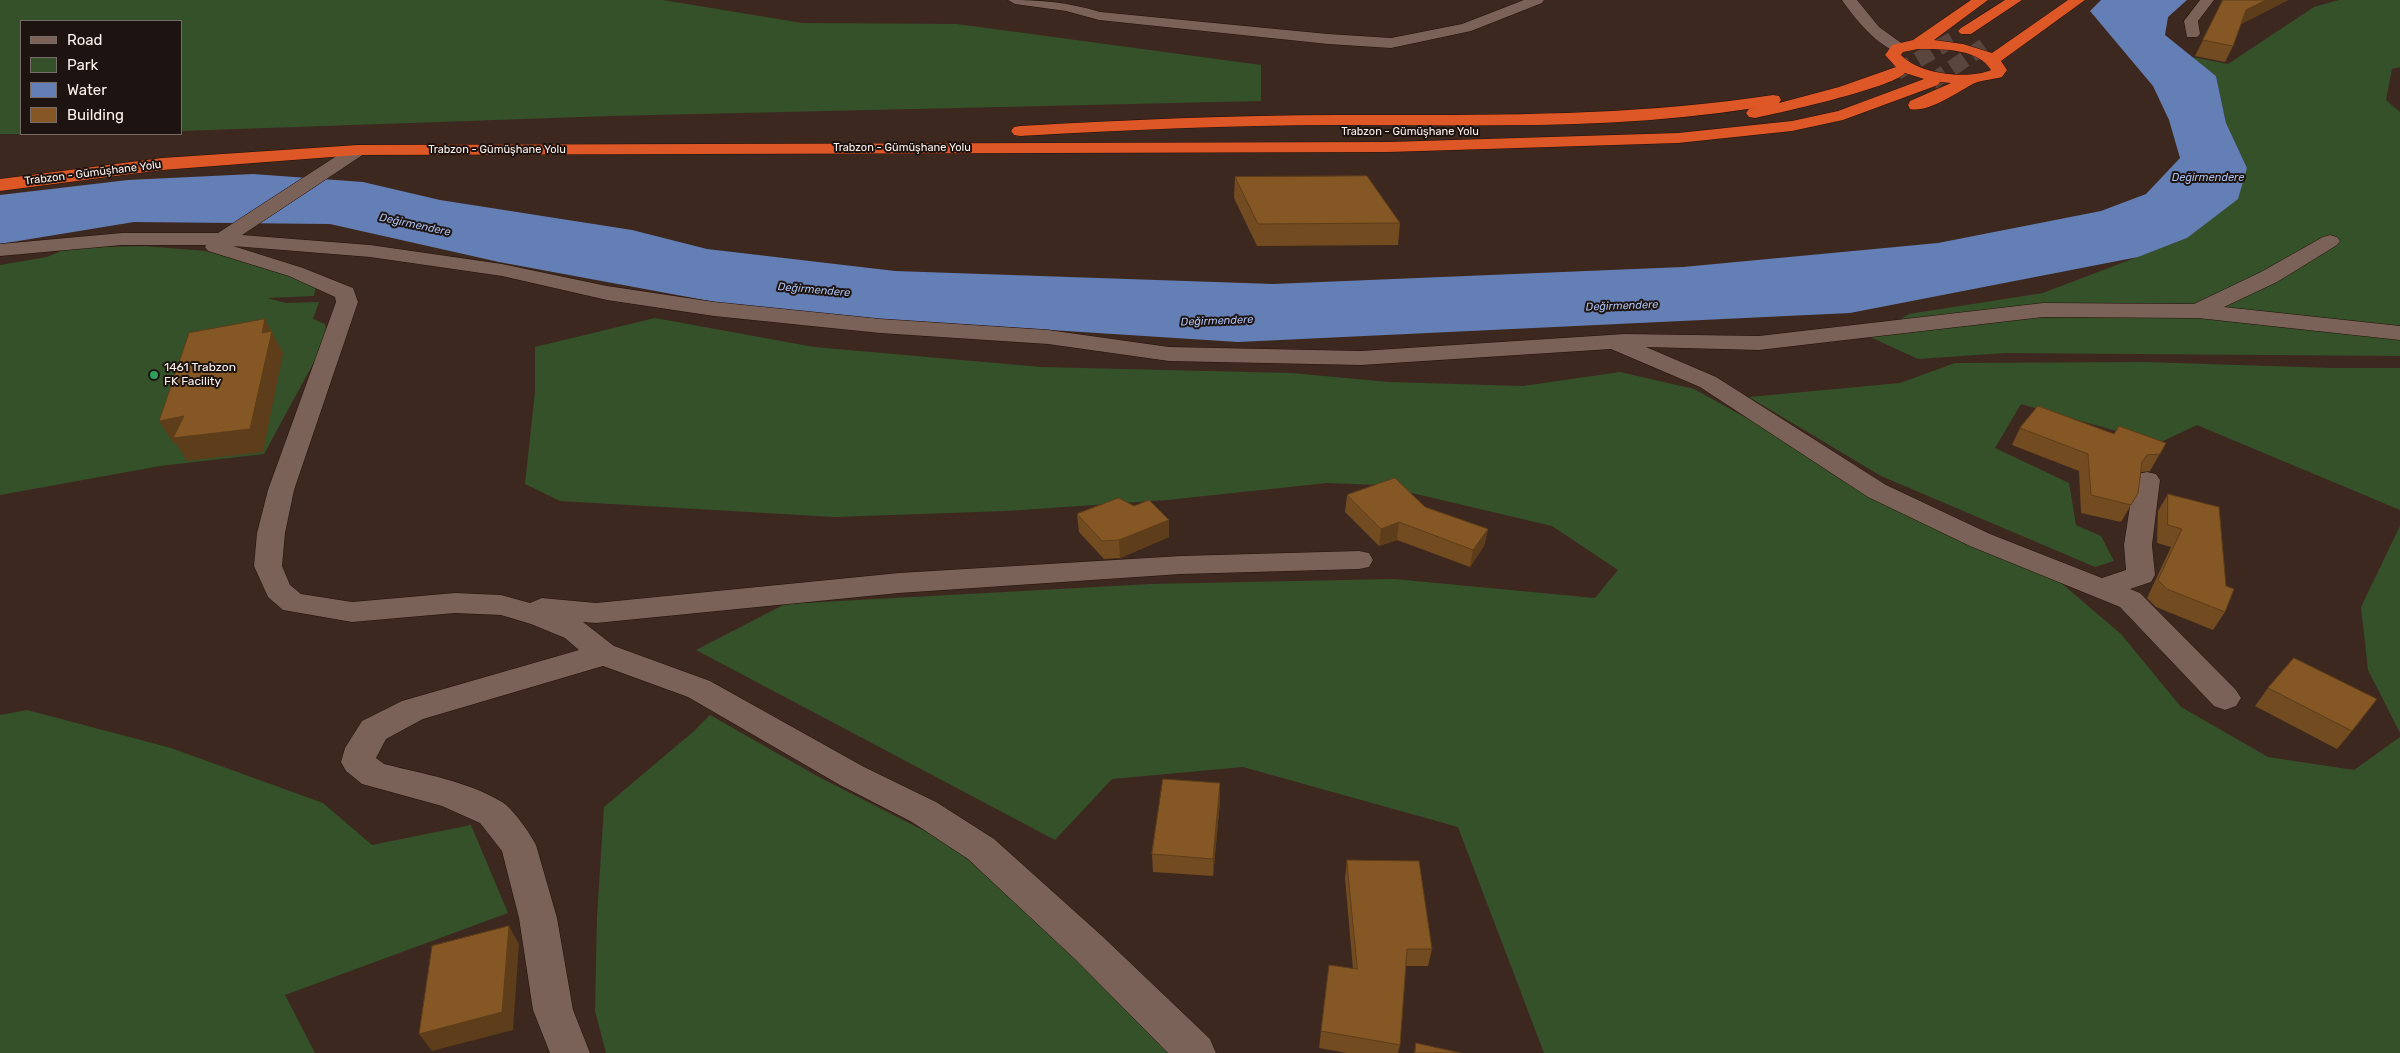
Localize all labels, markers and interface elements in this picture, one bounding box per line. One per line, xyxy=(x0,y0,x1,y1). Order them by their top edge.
legend xyxy=(20,20,182,135)
text: Road xyxy=(67,31,103,49)
text: Park xyxy=(67,56,98,74)
text: Water xyxy=(67,81,107,99)
text: Building xyxy=(67,106,124,124)
street label: Trabzon - Gümüşhane Yolu xyxy=(1341,125,1479,139)
street label: Trabzon - Gümüşhane Yolu xyxy=(833,141,971,155)
street label: Trabzon - Gümüşhane Yolu xyxy=(428,143,566,157)
street label: Trabzon - Gümüşhane Yolu xyxy=(24,158,162,188)
water label: Değirmendere xyxy=(2172,171,2244,185)
water label: Değirmendere xyxy=(378,211,452,239)
water label: Değirmendere xyxy=(777,280,851,300)
water label: Değirmendere xyxy=(1585,298,1659,314)
water label: Değirmendere xyxy=(1180,313,1254,329)
place label: 1461 Trabzon FK Facility xyxy=(164,361,236,389)
marker: 1461 Trabzon FK Facility xyxy=(148,369,160,381)

